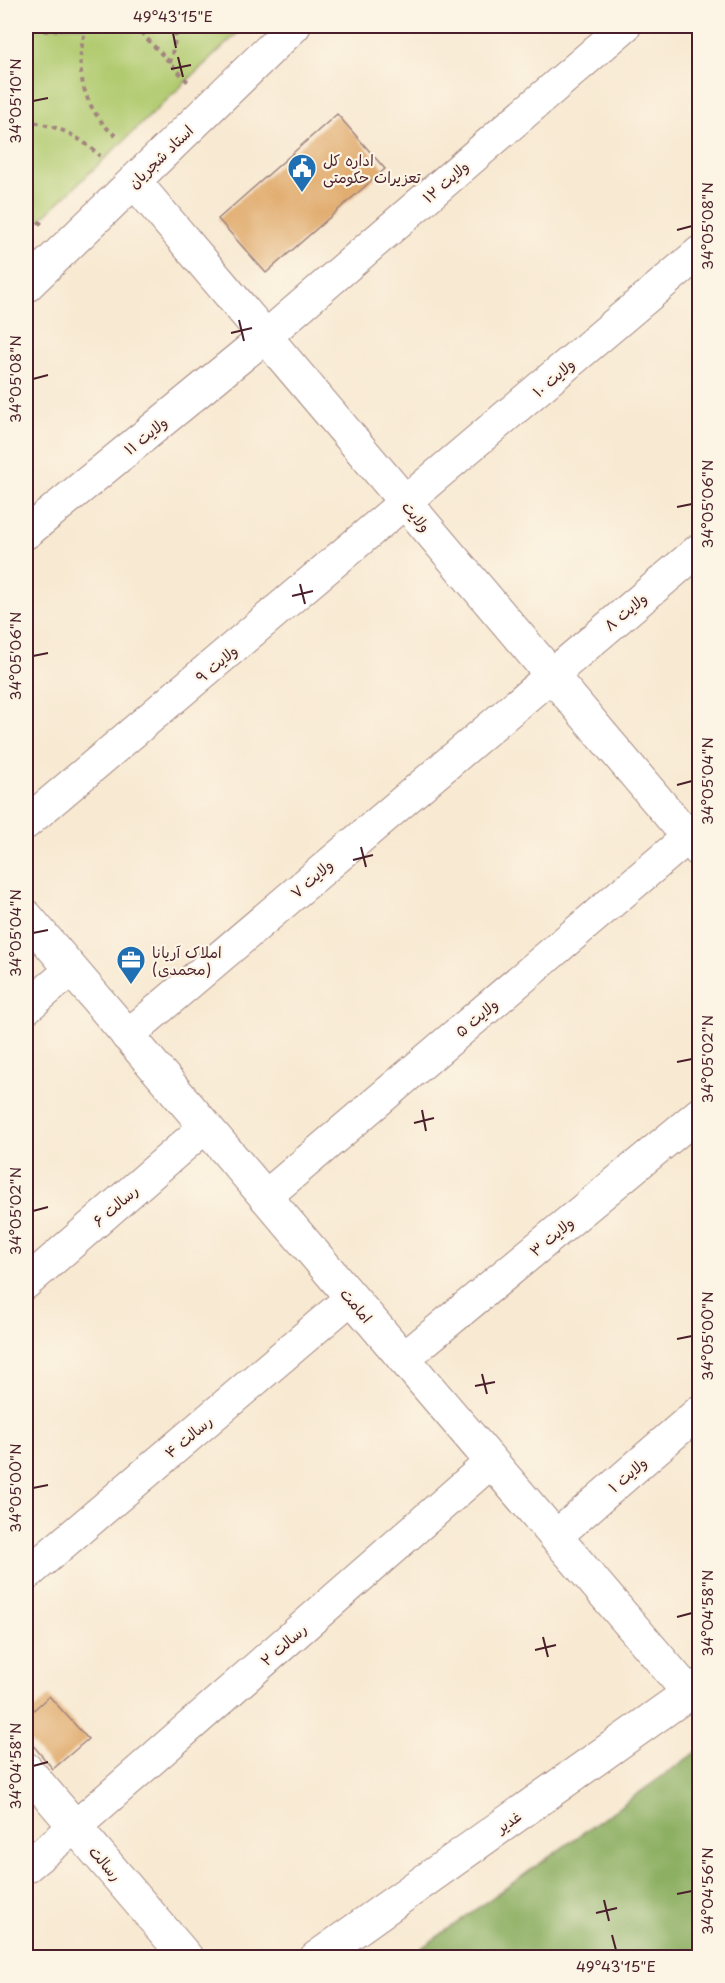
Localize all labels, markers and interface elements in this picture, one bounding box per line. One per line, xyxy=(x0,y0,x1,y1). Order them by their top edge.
text: 49°43'15"E xyxy=(133,4,213,27)
text: 34°05'10"N xyxy=(3,58,26,144)
street label: استاد شجریان xyxy=(122,119,198,193)
place label: اداره کل تعزیرات حکومتی xyxy=(323,148,421,188)
public building icon: اداره کل تعزیرات حکومتی xyxy=(286,152,318,194)
street label: ولایت ۱۲ xyxy=(417,154,473,208)
text: 34°05'08"N xyxy=(695,182,718,270)
text: 34°05'08"N xyxy=(3,335,26,423)
street label: ولایت ۱۰ xyxy=(527,352,579,402)
street label: ولایت ۱۱ xyxy=(118,410,172,460)
text: 34°05'06"N xyxy=(695,460,718,548)
street label: ولایت xyxy=(397,495,437,537)
street label: ولایت ۸ xyxy=(598,586,652,636)
text: 34°05'06"N xyxy=(3,612,26,700)
street label: ولایت ۹ xyxy=(190,639,242,687)
text: 34°05'04"N xyxy=(695,737,718,825)
street label: ولایت ۷ xyxy=(285,853,337,903)
text: 34°05'04"N xyxy=(3,889,26,977)
place label: املاک آریانا (محمدی) xyxy=(152,940,222,980)
office icon: املاک آریانا (محمدی) xyxy=(115,944,147,986)
street label: ولایت ۵ xyxy=(450,992,502,1042)
text: 34°05'02"N xyxy=(695,1015,718,1103)
text: 34°05'02"N xyxy=(3,1167,26,1255)
street label: رسالت ۶ xyxy=(87,1179,143,1231)
street label: ولایت ۳ xyxy=(524,1211,578,1261)
street label: امامت xyxy=(335,1282,379,1328)
text: 34°05'00"N xyxy=(695,1291,718,1381)
street label: رسالت ۴ xyxy=(159,1409,217,1463)
text: 34°05'00"N xyxy=(3,1443,26,1533)
street label: ولایت ۱ xyxy=(603,1451,651,1497)
text: 34°04'58"N xyxy=(695,1570,718,1656)
street label: رسالت ۲ xyxy=(255,1617,311,1671)
text: 34°04'58"N xyxy=(3,1723,26,1809)
street label: غدیر xyxy=(489,1804,525,1839)
street label: رسالت xyxy=(84,1840,128,1886)
text: 34°04'56"N xyxy=(695,1847,718,1935)
text: 49°43'15"E xyxy=(576,1954,656,1977)

